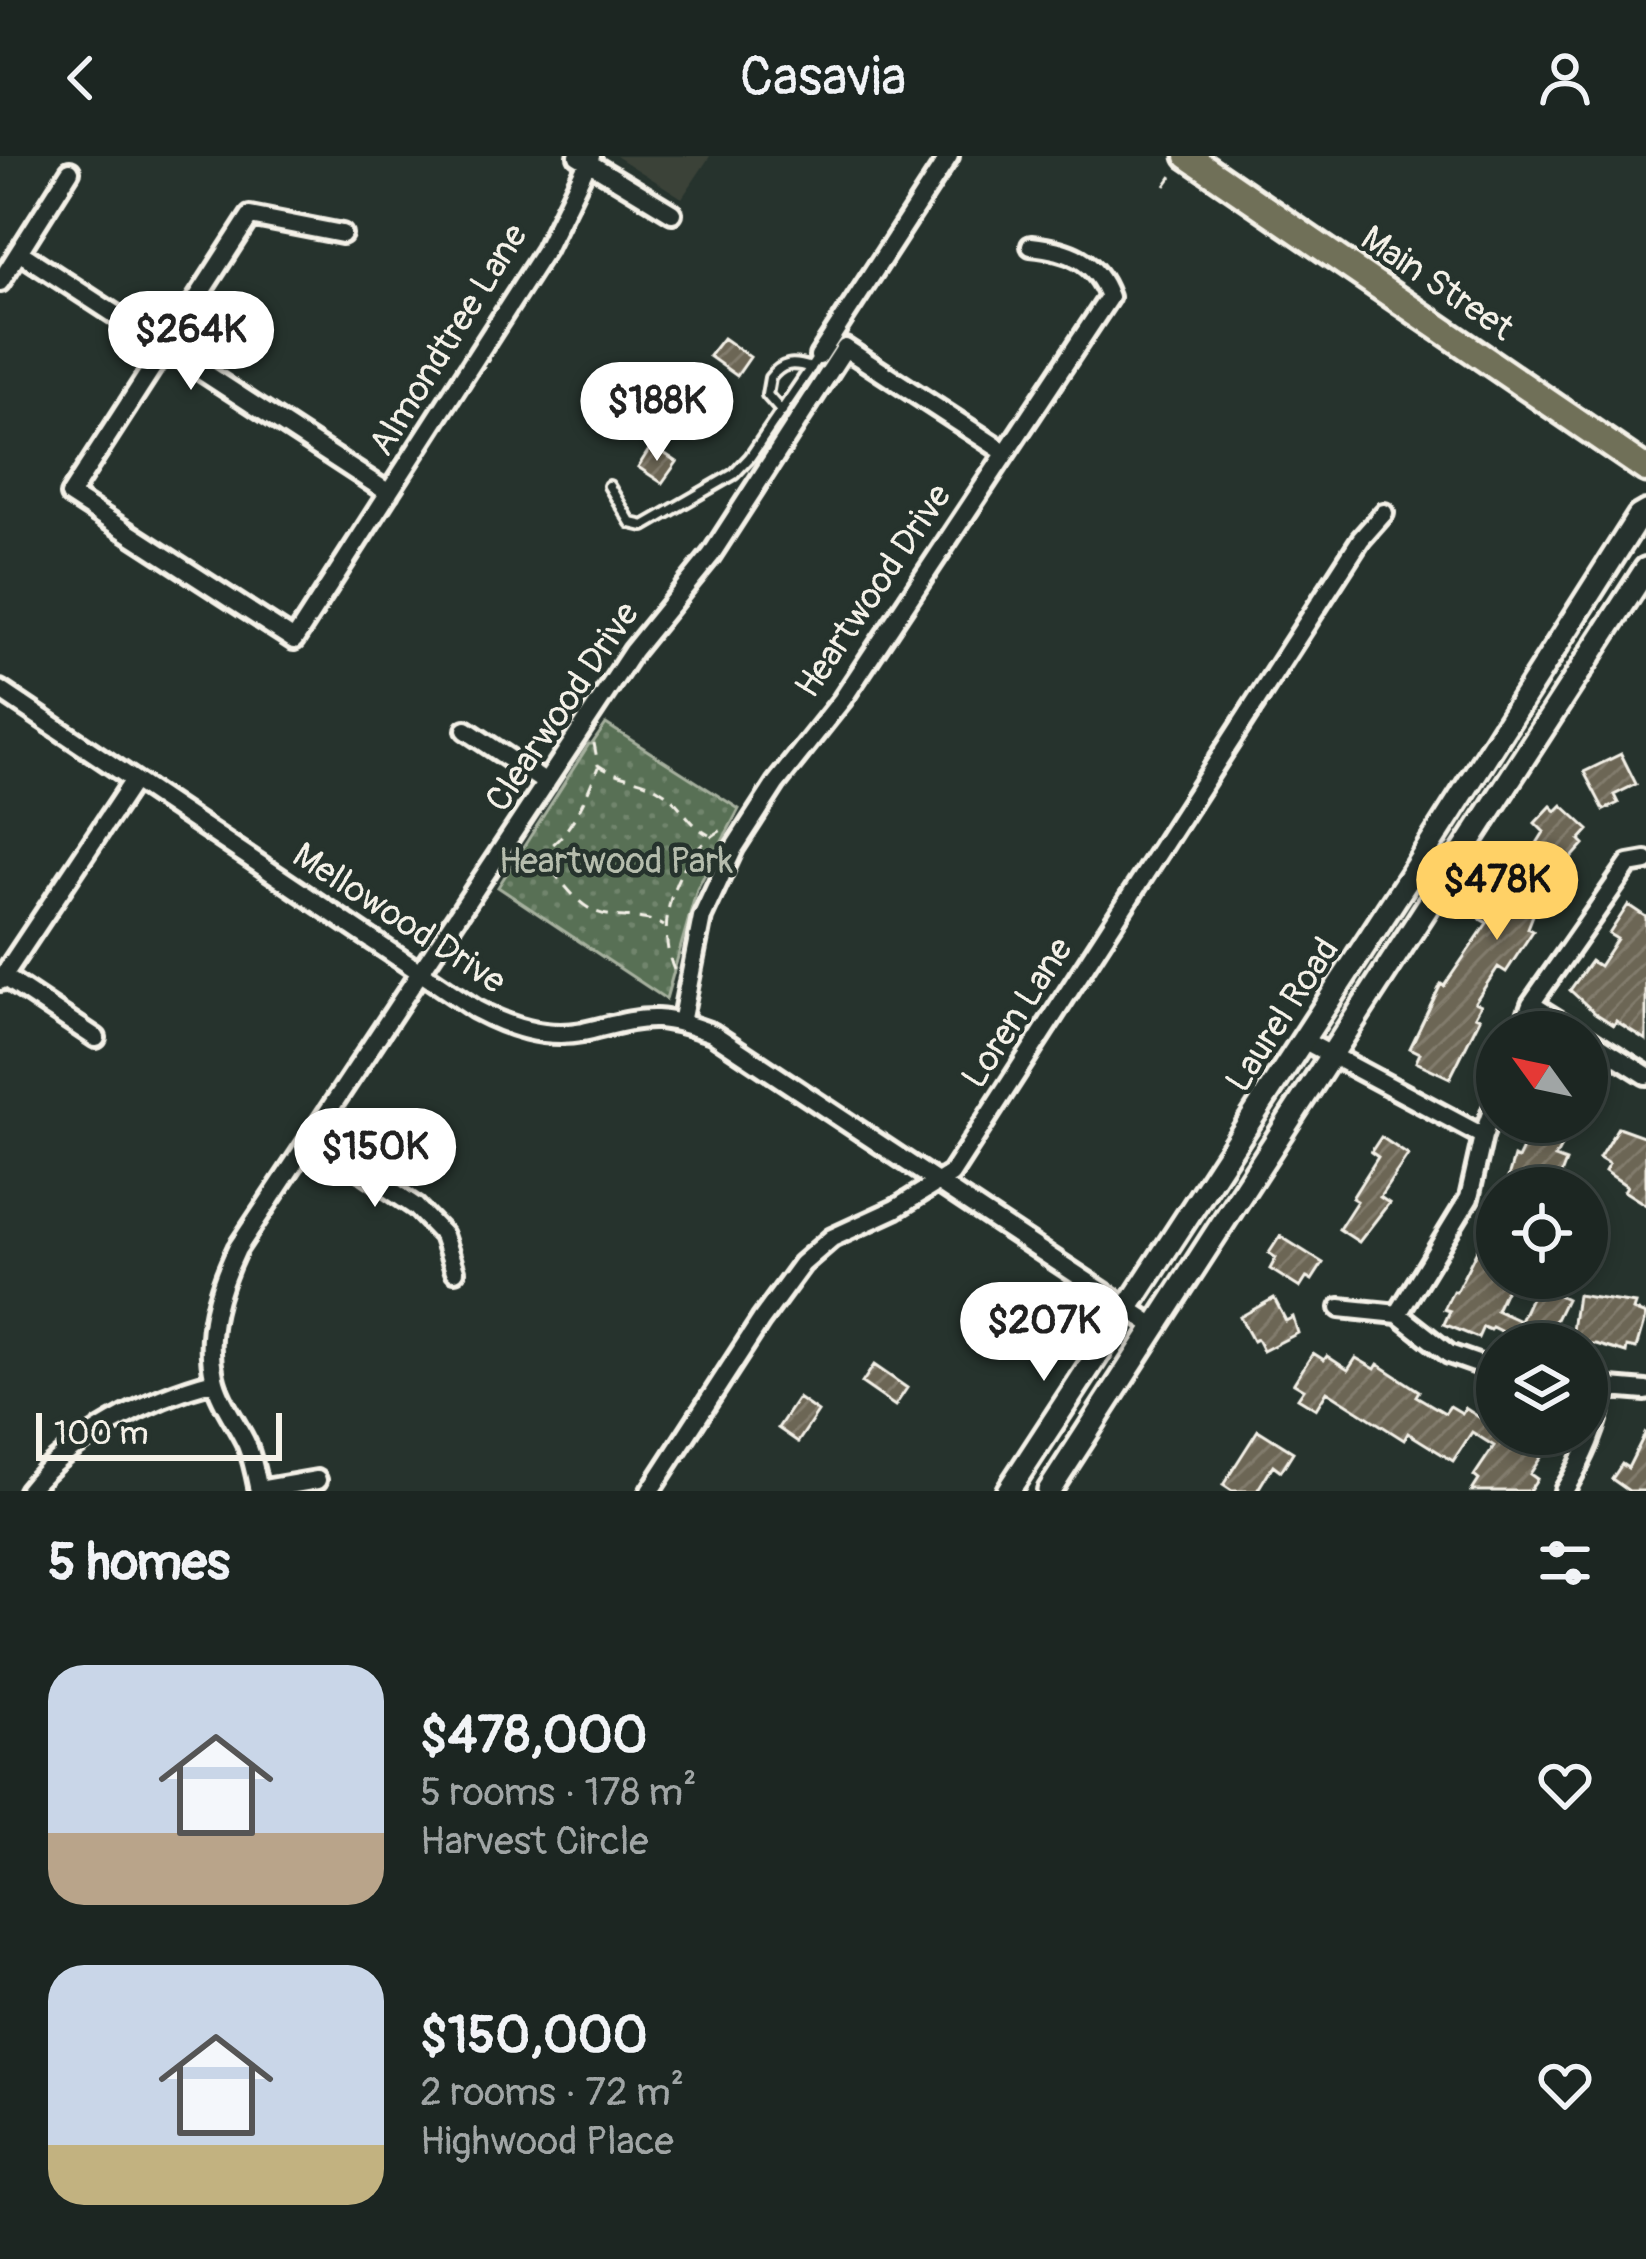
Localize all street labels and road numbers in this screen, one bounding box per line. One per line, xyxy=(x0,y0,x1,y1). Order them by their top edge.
street label: Almondtree Lane xyxy=(359,215,538,464)
street label: Main Street xyxy=(1352,216,1522,351)
street label: Heartwood Drive xyxy=(785,475,962,706)
street label: Clearwood Drive xyxy=(476,593,649,820)
street label: Mellowood Drive xyxy=(284,833,514,1004)
street label: Loren Lane xyxy=(952,929,1083,1097)
street label: Laurel Road xyxy=(1216,929,1349,1101)

